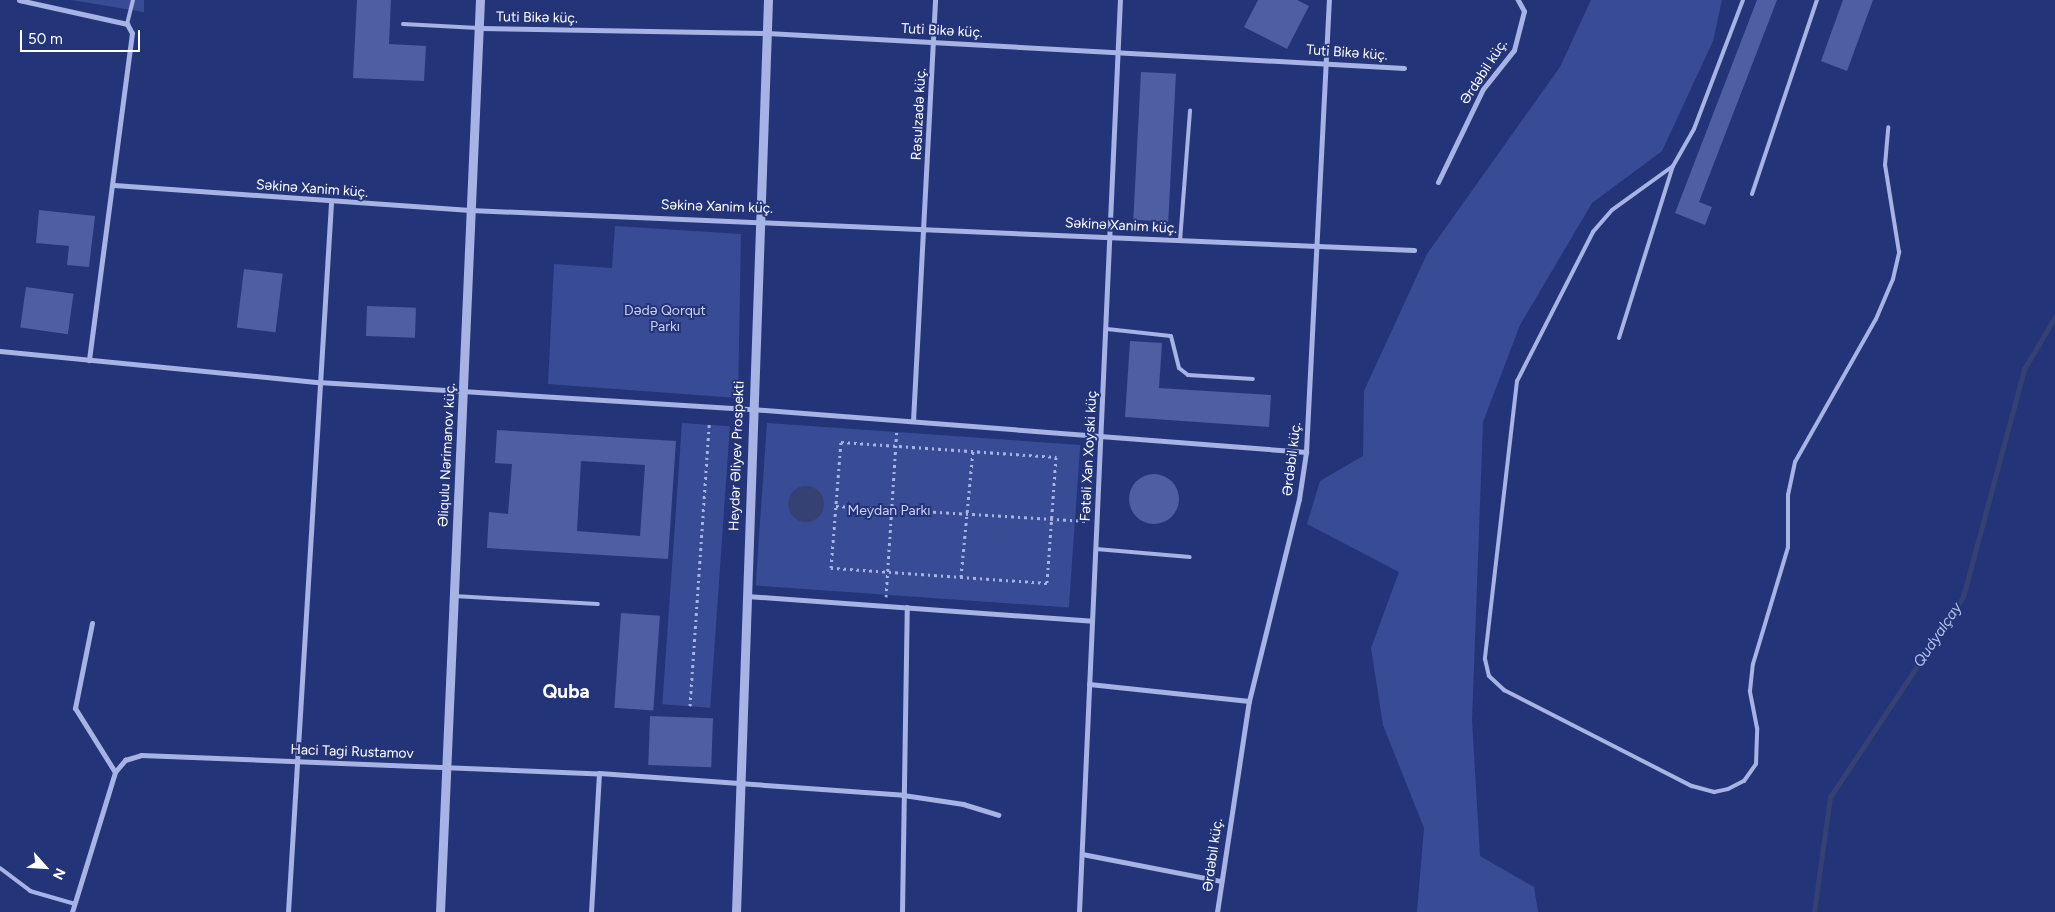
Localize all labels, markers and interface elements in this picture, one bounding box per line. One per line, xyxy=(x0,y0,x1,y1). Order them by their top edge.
street label: Tuti Bikə küç. xyxy=(496,9,578,27)
scale bar xyxy=(22,20,142,52)
street label: Tuti Bikə küç. xyxy=(901,20,983,42)
text: 50 m xyxy=(28,30,63,48)
street label: Ərdəbil küç. xyxy=(1457,36,1511,108)
street label: Tuti Bikə küç. xyxy=(1306,42,1388,64)
street label: Rəsulzadə küç. xyxy=(908,67,930,161)
street label: Səkinə Xanim küç. xyxy=(255,177,369,201)
street label: Səkinə Xanim küç. xyxy=(661,197,773,217)
street label: Səkinə Xanim küç. xyxy=(1064,215,1178,237)
park label: Dədə Qorqut Parkı xyxy=(624,303,706,336)
street label: Heydər Əliyev Prospekti xyxy=(726,381,748,531)
street label: Əliqulu Nərimanov küç. xyxy=(435,382,459,528)
street label: Fətəli Xan Xoyski küç xyxy=(1077,390,1101,522)
street label: Ərdəbil küç. xyxy=(1279,421,1305,497)
park label: Meydan Parkı xyxy=(848,503,930,519)
water label: Qudyalçay xyxy=(1910,599,1966,671)
district label: Quba xyxy=(542,681,590,703)
street label: Haci Tagi Rustamov xyxy=(290,741,414,763)
street label: Ərdəbil küç. xyxy=(1200,817,1226,893)
north arrow xyxy=(20,842,70,892)
text: N xyxy=(49,865,69,882)

